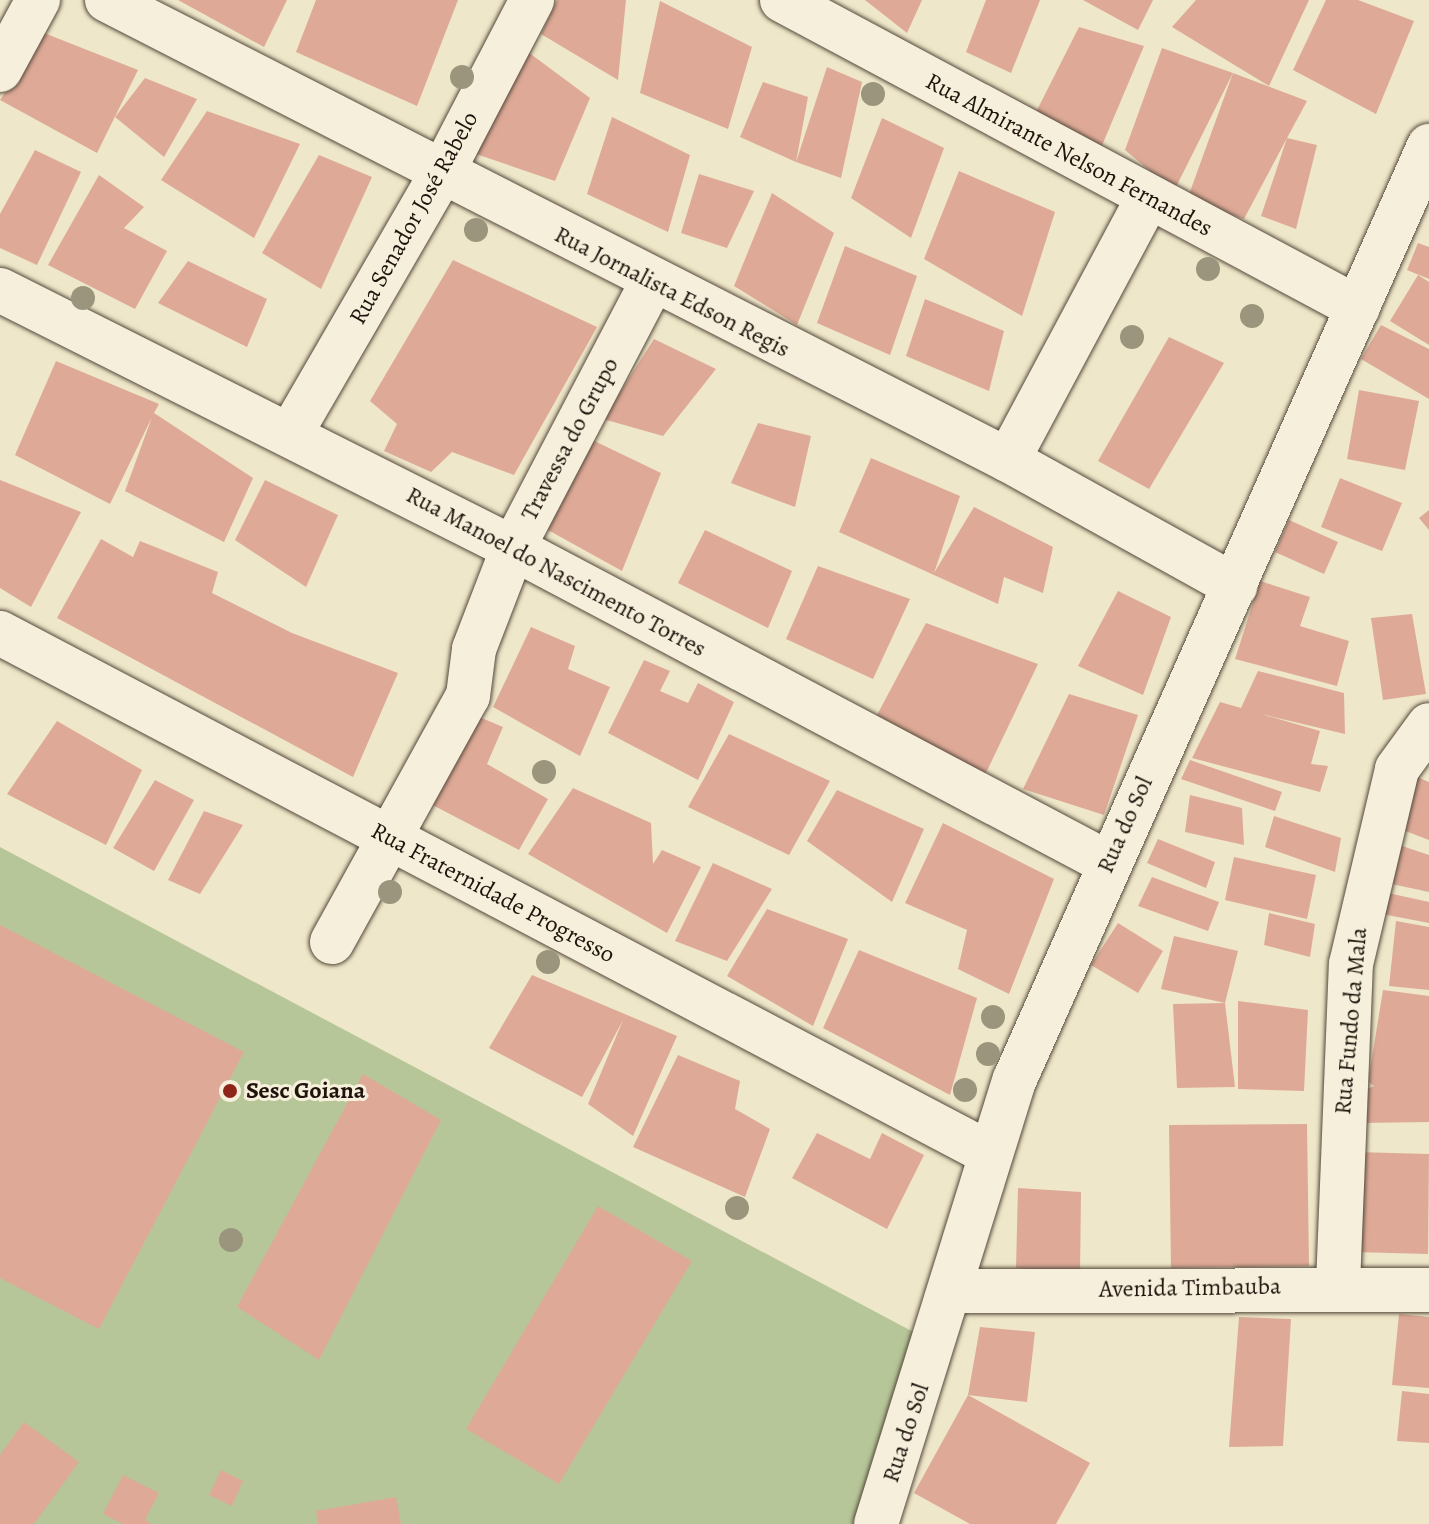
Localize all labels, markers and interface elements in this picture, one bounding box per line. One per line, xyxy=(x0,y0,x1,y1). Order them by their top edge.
street label: Rua Almirante Nelson Fernandes xyxy=(921,67,1217,243)
street label: Rua Senador José Rabelo xyxy=(343,106,485,330)
street label: Rua Jornalista Edson Regis xyxy=(550,220,794,364)
street label: Travessa do Grupo xyxy=(515,353,625,525)
street label: Rua Manoel do Nascimento Torres xyxy=(401,481,711,663)
street label: Rua do Sol xyxy=(1091,772,1159,878)
street label: Rua Fraternidade Progresso xyxy=(366,816,620,970)
street label: Rua Fundo da Mala xyxy=(1328,926,1374,1116)
place label: Sesc Goiana xyxy=(246,1077,365,1105)
marker: Sesc Goiana xyxy=(221,1082,239,1100)
street label: Avenida Timbauba xyxy=(1099,1272,1281,1304)
street label: Rua do Sol xyxy=(876,1380,936,1486)

